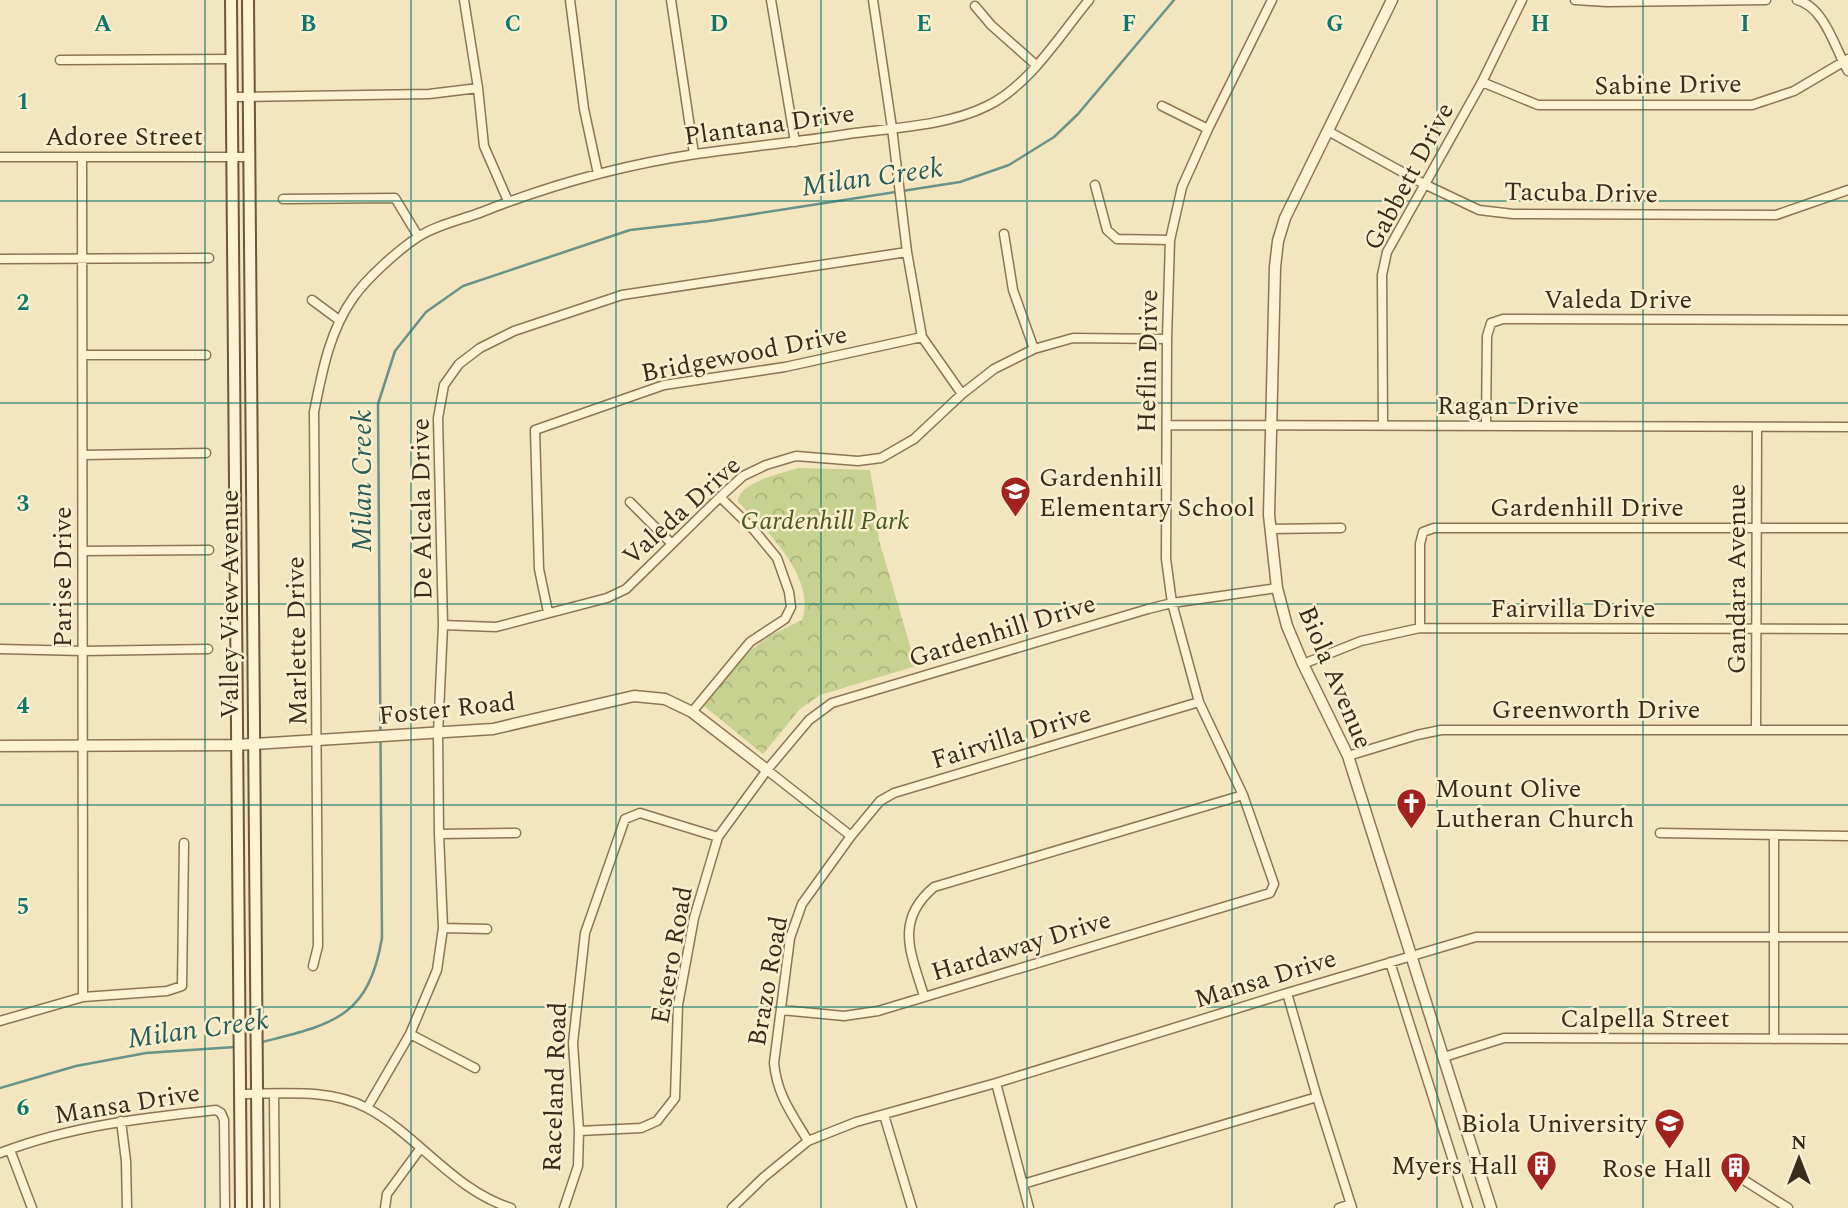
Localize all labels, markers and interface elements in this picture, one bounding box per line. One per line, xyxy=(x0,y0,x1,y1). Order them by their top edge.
text: A xyxy=(94,7,112,42)
text: B xyxy=(300,7,316,42)
text: C xyxy=(505,7,521,42)
text: D xyxy=(710,7,728,42)
text: E xyxy=(916,7,932,42)
text: F xyxy=(1122,7,1136,42)
text: G xyxy=(1326,7,1344,42)
text: H xyxy=(1530,7,1550,42)
text: I xyxy=(1740,7,1750,42)
street label: Sabine Drive xyxy=(1594,64,1742,106)
text: 1 xyxy=(17,85,29,120)
street label: Plantana Drive xyxy=(681,93,857,157)
street label: Gabbett Drive xyxy=(1353,95,1465,258)
street label: Adoree Street xyxy=(45,117,203,157)
water label: Milan Creek xyxy=(799,146,946,209)
street label: Tacuba Drive xyxy=(1504,172,1658,214)
street label: Valeda Drive xyxy=(1544,280,1692,320)
text: 2 xyxy=(17,286,30,321)
street label: Heflin Drive xyxy=(1127,289,1169,433)
street label: Bridgewood Drive xyxy=(638,314,851,394)
street label: Ragan Drive xyxy=(1437,386,1579,426)
water label: Milan Creek xyxy=(341,410,384,552)
street label: De Alcala Drive xyxy=(400,418,444,600)
street label: Valeda Drive xyxy=(613,446,750,575)
place label: Gardenhill Elementary School xyxy=(1039,458,1255,528)
school or university icon: Gardenhill Elementary School xyxy=(999,475,1033,519)
street label: Gandara Avenue xyxy=(1717,484,1757,674)
text: 3 xyxy=(17,487,30,522)
street label: Gardenhill Drive xyxy=(1490,488,1684,528)
street label: Valley View Avenue xyxy=(210,489,250,719)
park label: Gardenhill Park xyxy=(741,501,909,541)
street label: Parise Drive xyxy=(43,506,83,648)
street label: Marlette Drive xyxy=(276,556,318,726)
street label: Gardenhill Drive xyxy=(904,583,1101,678)
street label: Fairvilla Drive xyxy=(1490,589,1656,629)
street label: Biola Avenue xyxy=(1287,600,1383,755)
street label: Foster Road xyxy=(377,682,518,736)
text: 4 xyxy=(17,689,30,724)
street label: Greenworth Drive xyxy=(1492,690,1700,730)
street label: Fairvilla Drive xyxy=(926,694,1096,780)
place label: Mount Olive Lutheran Church xyxy=(1435,769,1634,839)
church icon: Mount Olive Lutheran Church xyxy=(1395,786,1429,830)
street label: Estero Road xyxy=(640,883,704,1027)
text: 5 xyxy=(17,890,29,925)
street label: Hardaway Drive xyxy=(926,900,1116,992)
street label: Brazo Road xyxy=(737,913,799,1049)
street label: Mansa Drive xyxy=(1189,938,1341,1020)
water label: Milan Creek xyxy=(125,998,272,1061)
street label: Calpella Street xyxy=(1560,999,1730,1039)
street label: Raceland Road xyxy=(532,1001,578,1173)
street label: Mansa Drive xyxy=(51,1073,203,1135)
text: 6 xyxy=(17,1091,30,1126)
place label: Biola University xyxy=(1461,1104,1649,1144)
school or university icon: Biola University xyxy=(1653,1106,1687,1150)
north arrow xyxy=(1764,1124,1834,1194)
text: N xyxy=(1791,1129,1807,1158)
place label: Myers Hall xyxy=(1391,1146,1518,1186)
building icon: Myers Hall xyxy=(1524,1148,1558,1192)
place label: Rose Hall xyxy=(1602,1149,1712,1189)
building icon: Rose Hall xyxy=(1718,1151,1752,1195)

